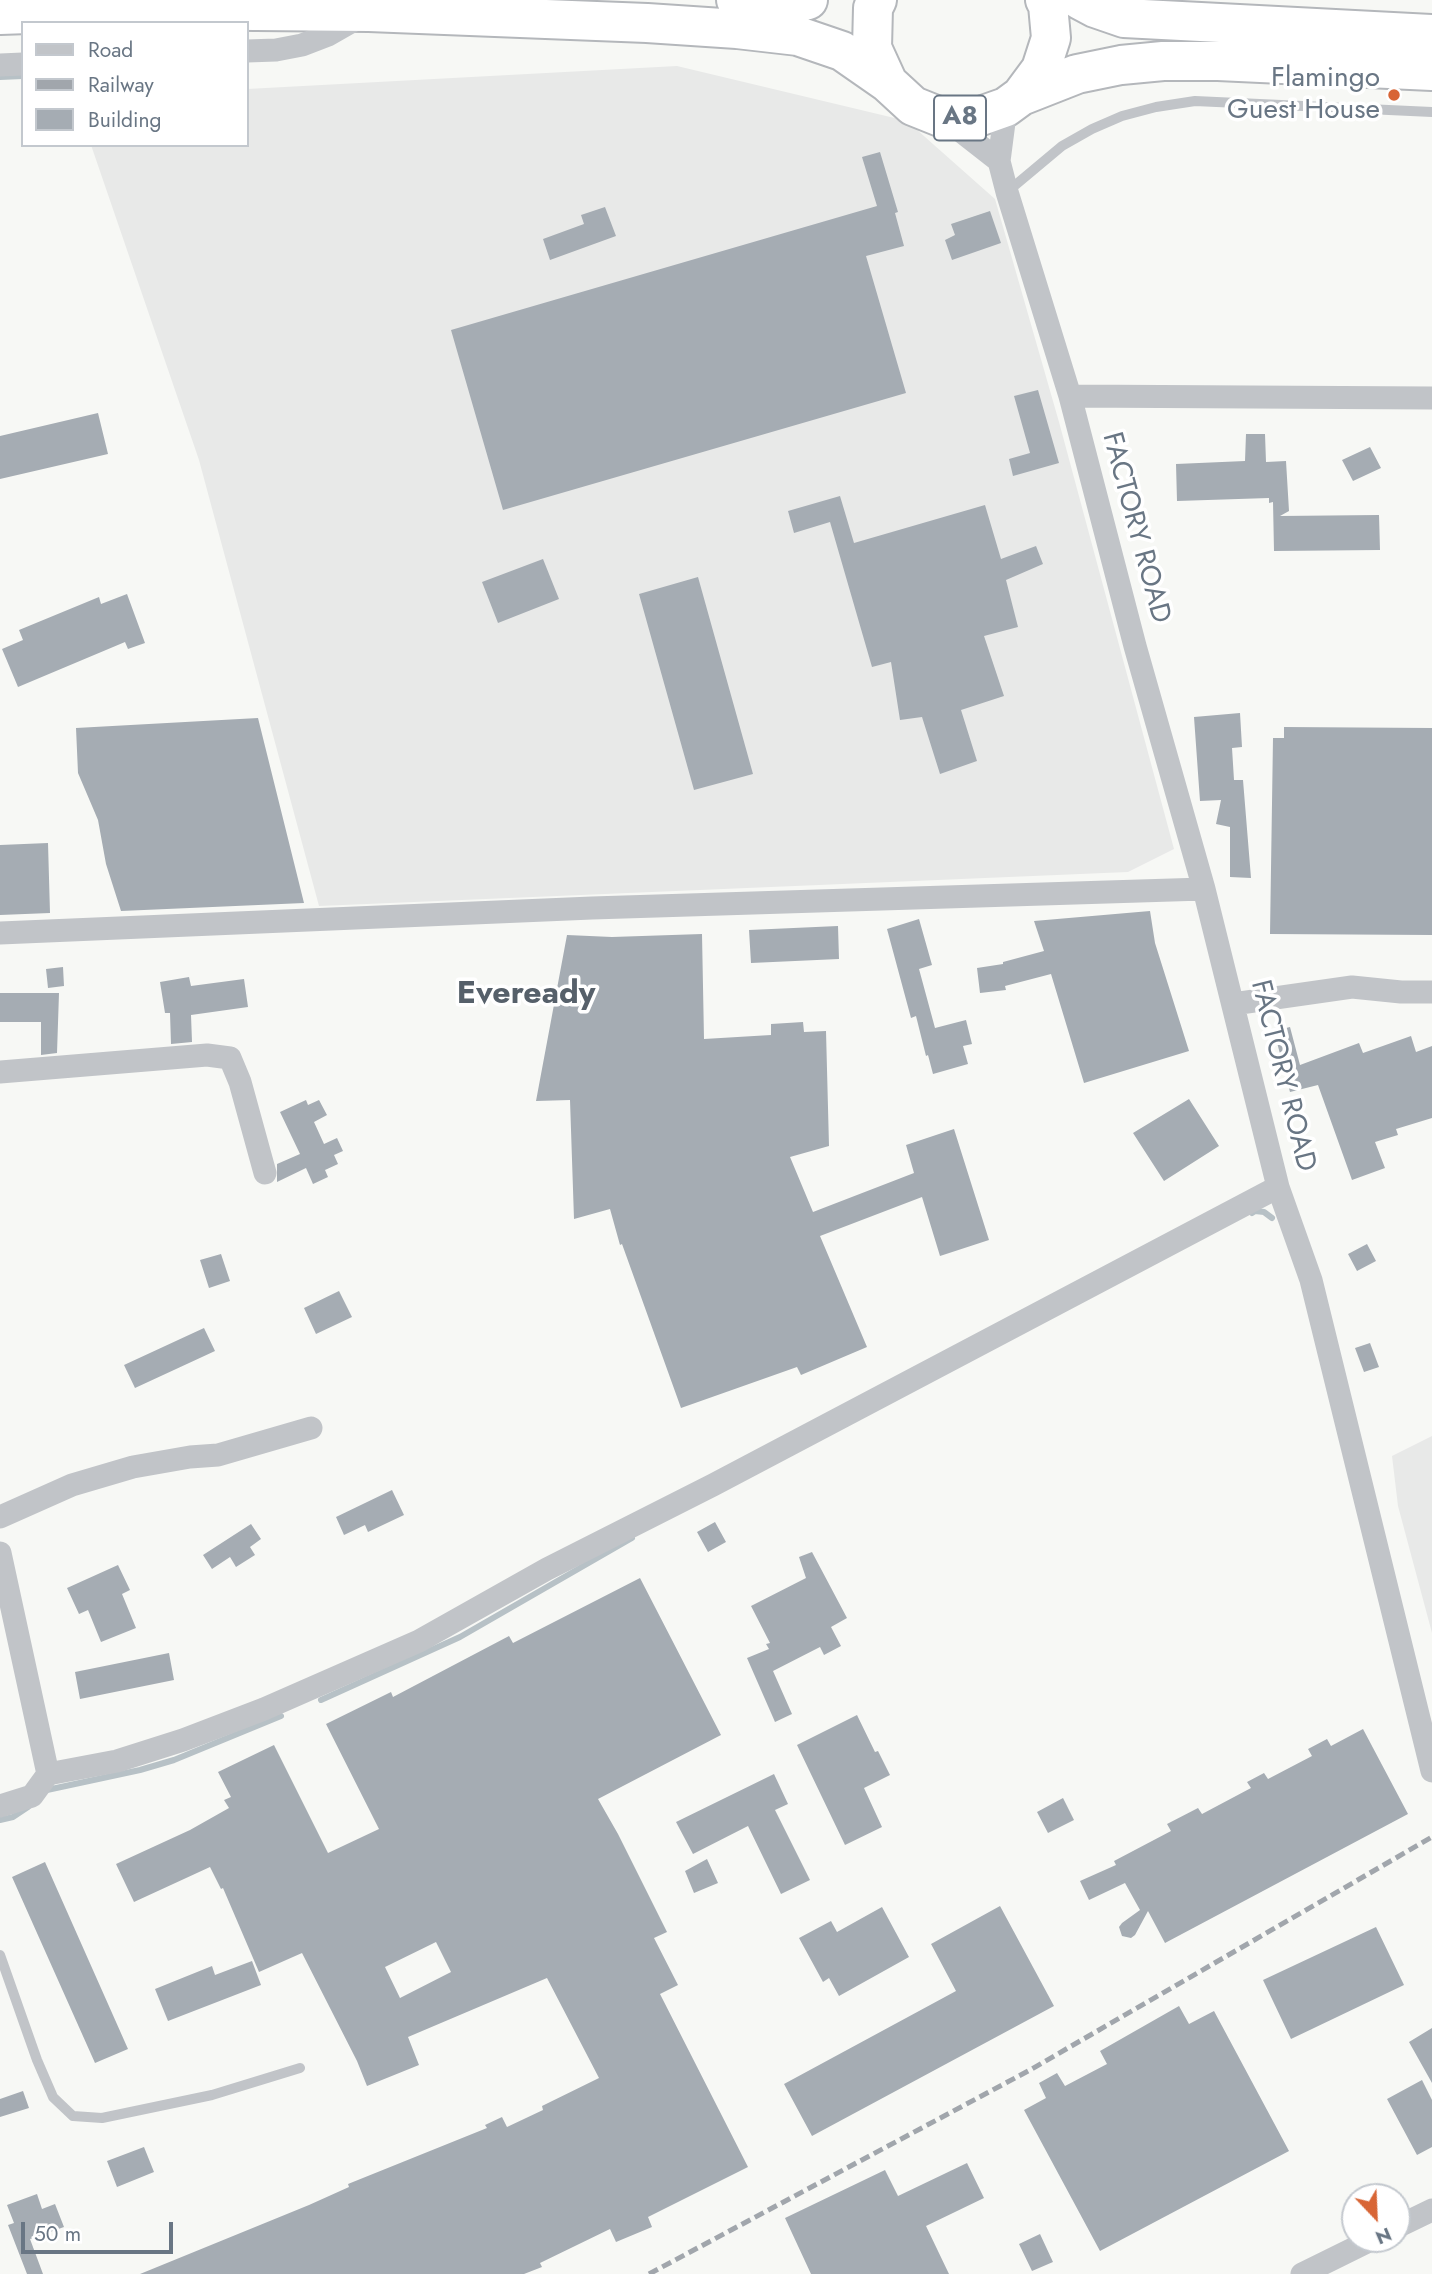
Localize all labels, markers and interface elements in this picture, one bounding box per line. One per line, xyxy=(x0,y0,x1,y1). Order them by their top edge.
legend xyxy=(21,21,248,147)
text: Road xyxy=(88,35,133,65)
place label: Flamingo Guest House xyxy=(1227,62,1380,128)
text: Railway xyxy=(88,70,154,100)
marker: Flamingo Guest House xyxy=(1386,87,1402,103)
road number: A8 xyxy=(934,96,986,140)
text: Building xyxy=(88,105,161,135)
street label: FACTORY ROAD xyxy=(1093,429,1177,627)
district label: Eveready xyxy=(457,976,595,1014)
street label: FACTORY ROAD xyxy=(1242,977,1322,1175)
north arrow xyxy=(1341,2183,1411,2253)
scale bar xyxy=(24,2208,177,2252)
text: 50 m xyxy=(34,2219,81,2249)
text: N xyxy=(1371,2221,1396,2251)

